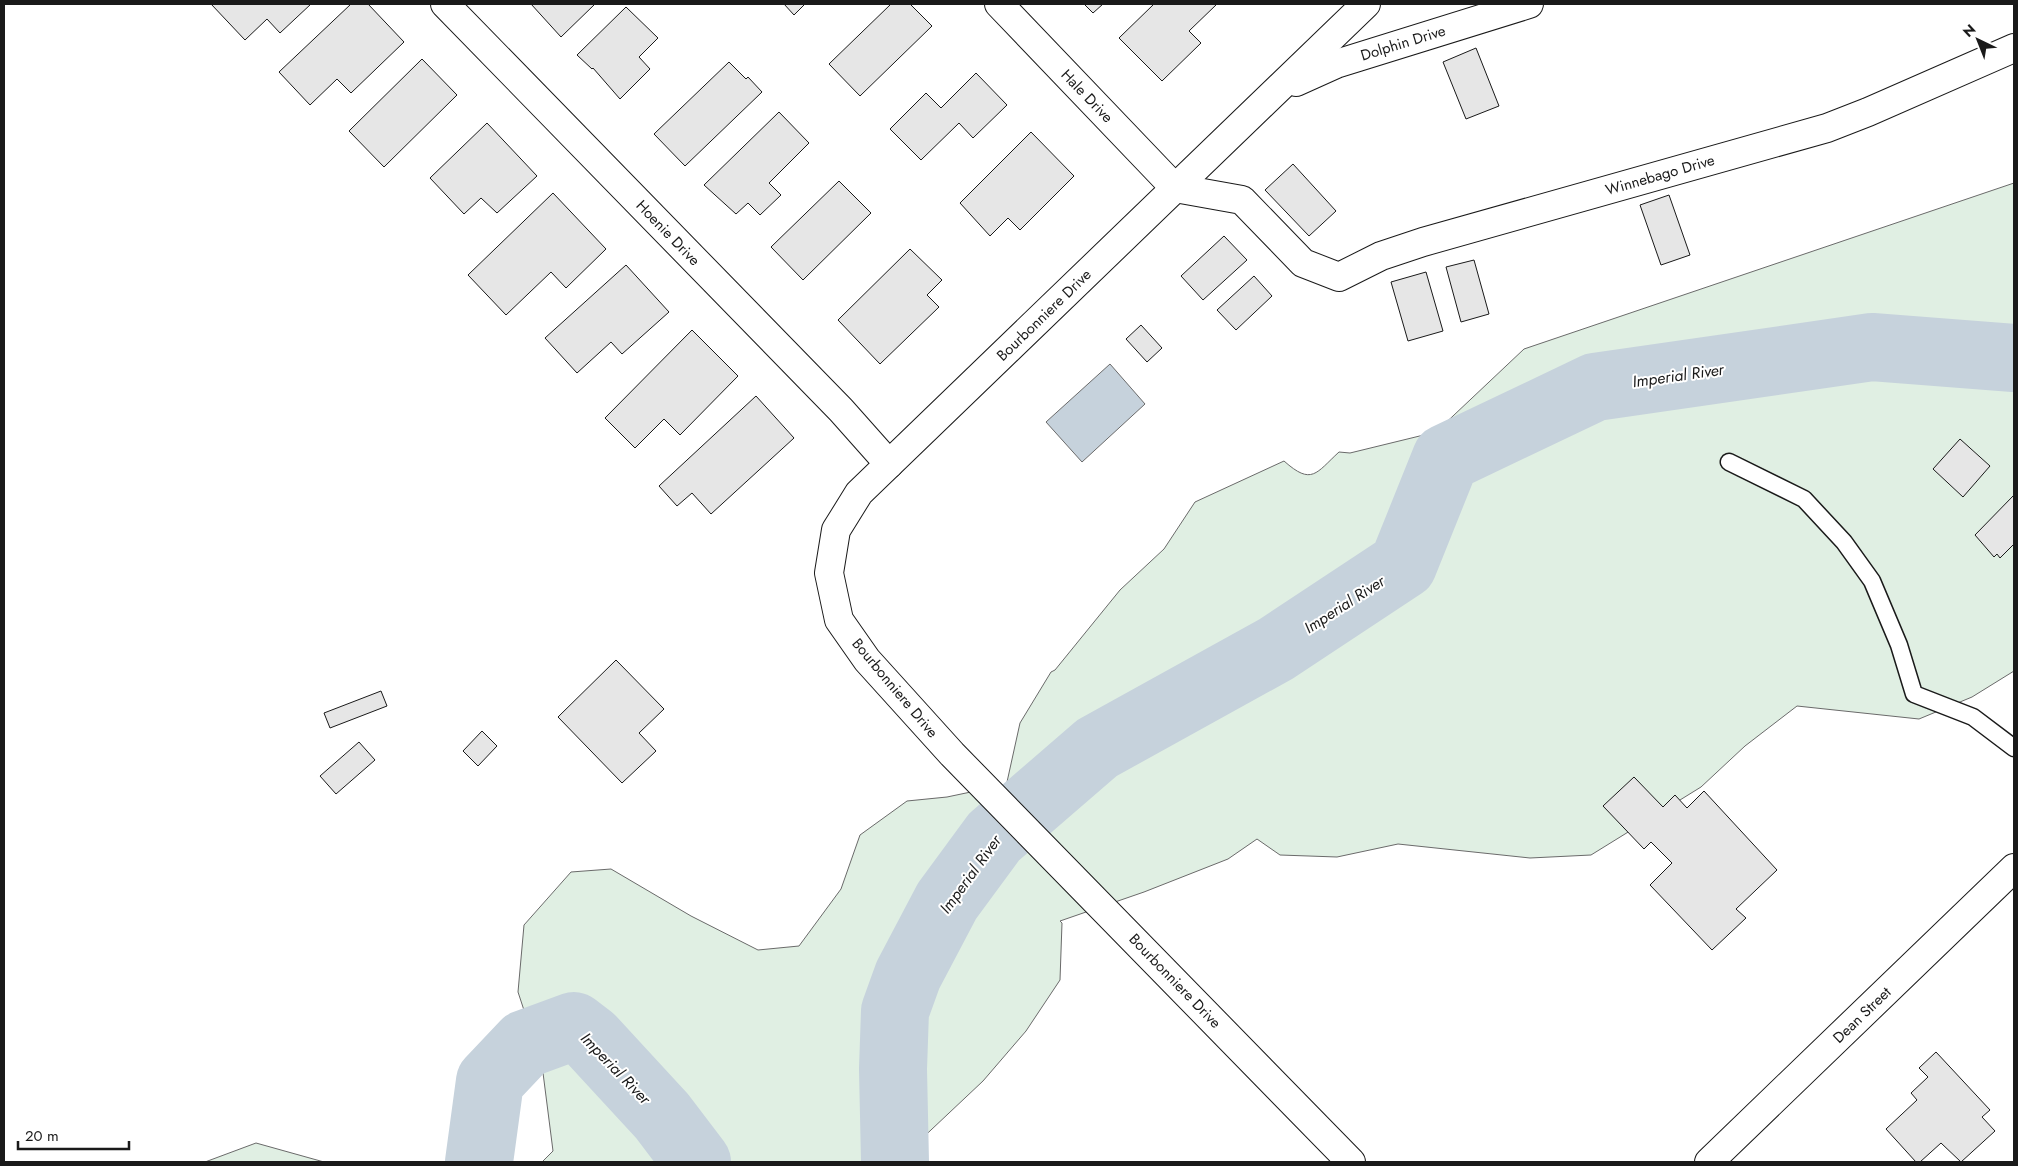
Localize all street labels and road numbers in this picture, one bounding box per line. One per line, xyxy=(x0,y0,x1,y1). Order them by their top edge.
street label: Dolphin Drive xyxy=(1358,20,1448,66)
street label: Hale Drive xyxy=(1056,64,1118,128)
street label: Winnebago Drive xyxy=(1603,149,1717,201)
street label: Hoenie Drive xyxy=(631,195,705,271)
street label: Bourbonniere Drive xyxy=(992,264,1097,366)
street label: Bourbonniere Drive xyxy=(847,633,944,743)
street label: Bourbonniere Drive xyxy=(1124,929,1226,1034)
street label: Dean Street xyxy=(1828,981,1896,1048)

